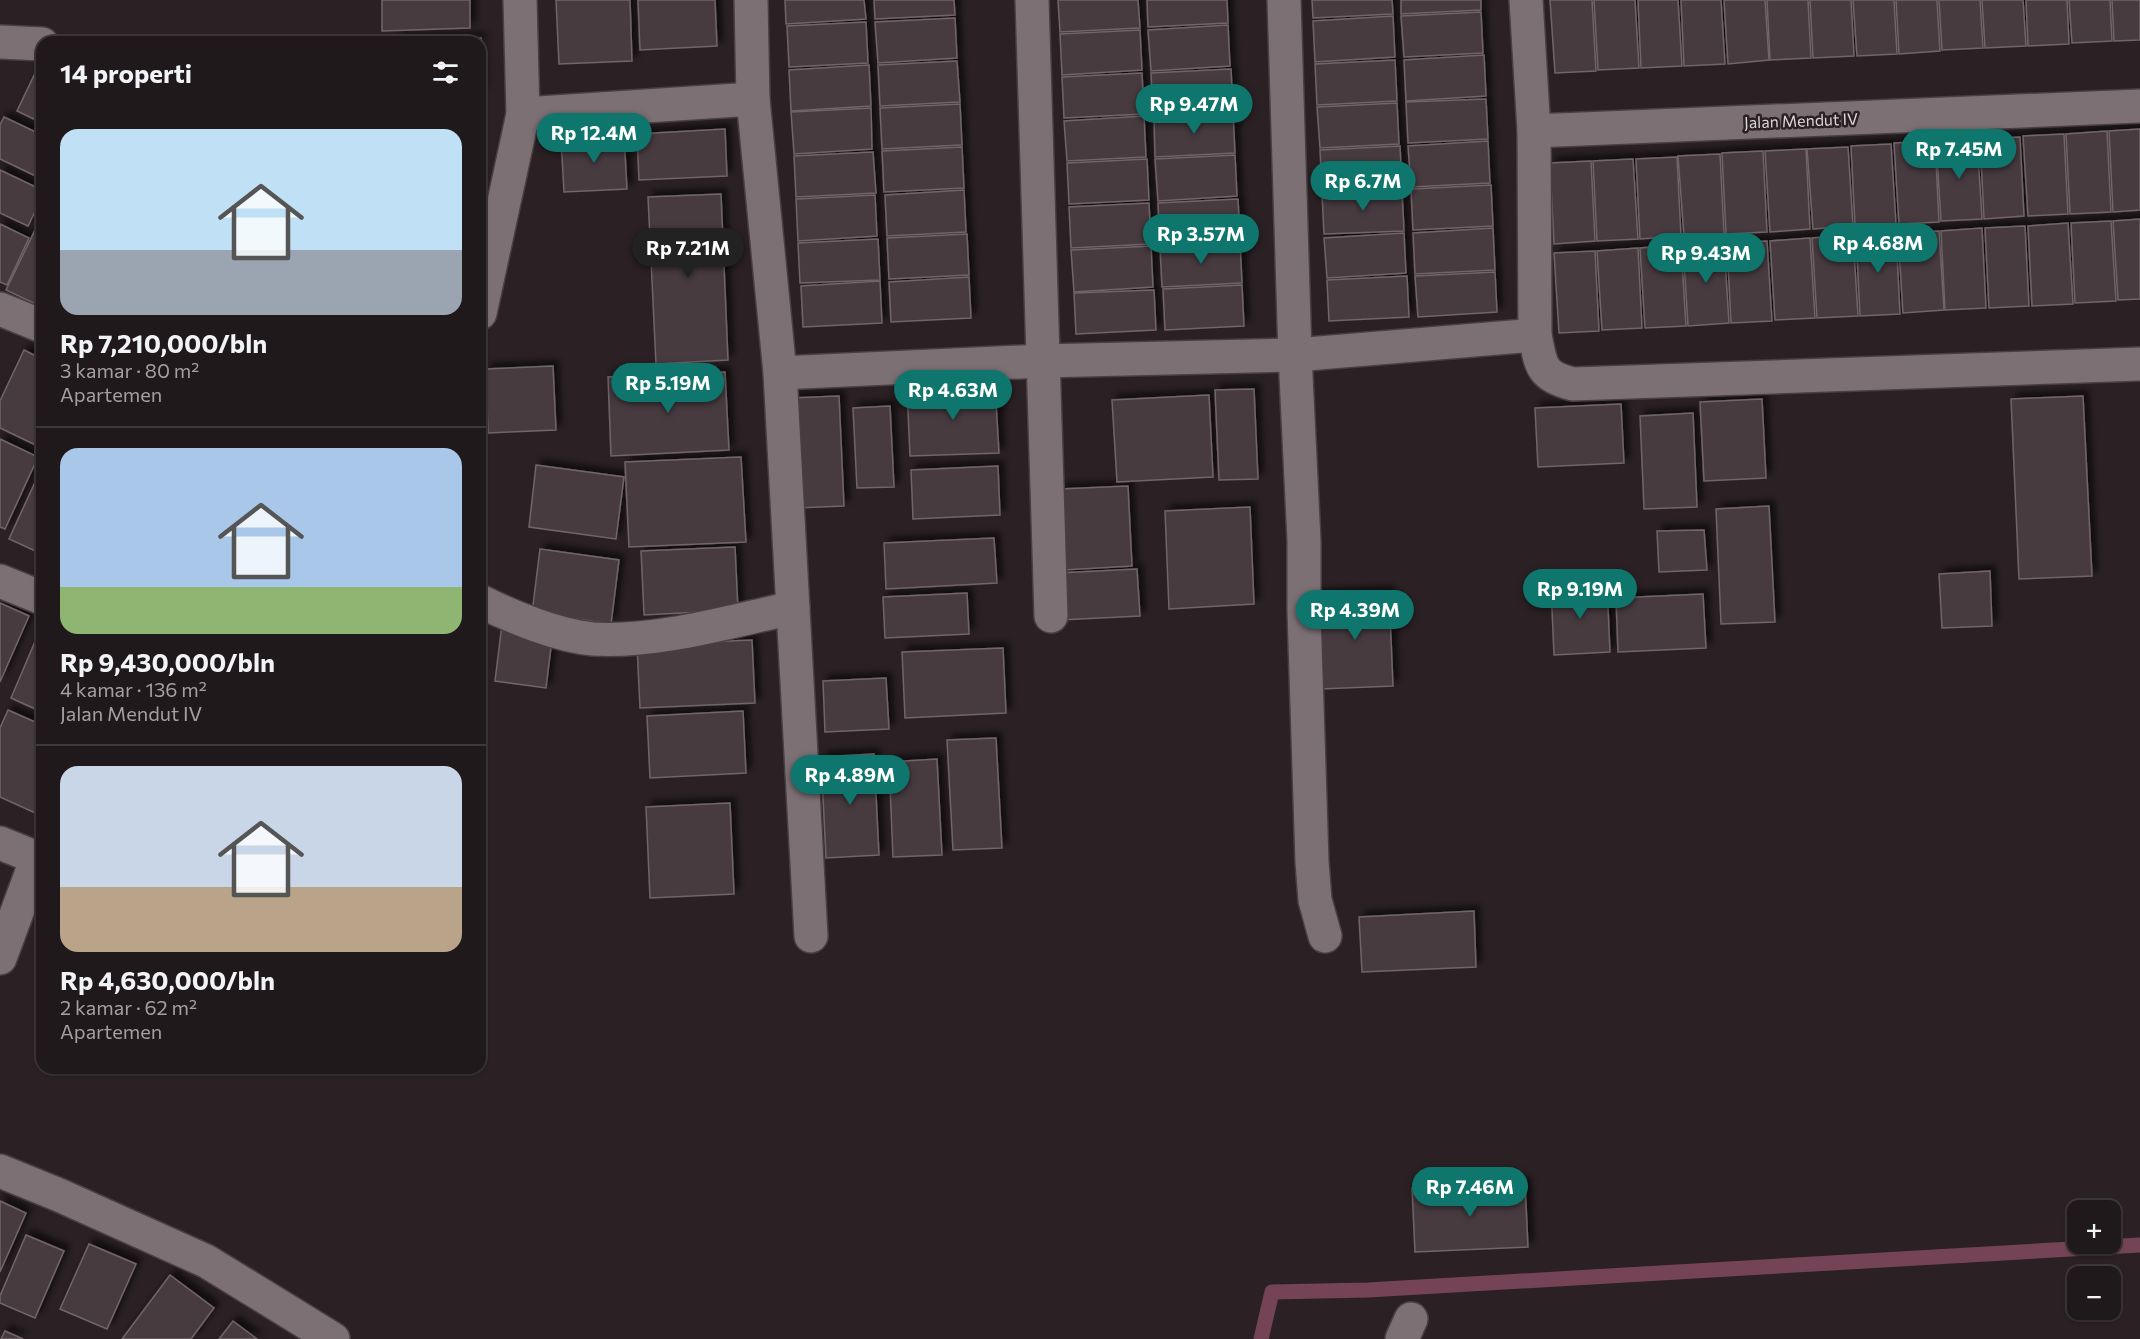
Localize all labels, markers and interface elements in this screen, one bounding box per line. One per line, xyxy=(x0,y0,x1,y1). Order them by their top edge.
icon: filters xyxy=(429,56,462,89)
text: 14 properti xyxy=(60,57,192,88)
pin: Rp 9.47M xyxy=(1132,84,1256,135)
text: Rp 9.47M xyxy=(1150,91,1238,115)
street label: Jalan Mendut IV xyxy=(1744,109,1858,131)
pin: Rp 12.4M xyxy=(532,113,656,164)
text: Rp 12.4M xyxy=(551,120,637,144)
pin: Rp 7.45M xyxy=(1897,129,2021,180)
text: Rp 7.45M xyxy=(1915,136,2003,160)
pin: Rp 6.7M xyxy=(1308,161,1418,212)
icon: home xyxy=(207,168,315,276)
text: Rp 6.7M xyxy=(1325,168,1401,192)
pin: Rp 3.57M xyxy=(1139,214,1263,265)
text: Rp 3.57M xyxy=(1157,221,1245,245)
pin: Rp 4.68M xyxy=(1816,223,1940,274)
pin: Rp 7.21M xyxy=(626,228,750,279)
text: Rp 4.68M xyxy=(1833,230,1923,254)
pin: Rp 9.43M xyxy=(1644,233,1768,284)
text: Rp 7.21M xyxy=(646,235,730,259)
text: Rp 9.43M xyxy=(1661,240,1751,264)
text: Rp 7,210,000/bln xyxy=(60,327,267,358)
text: 3 kamar · 80 m² xyxy=(60,358,199,382)
pin: Rp 5.19M xyxy=(606,363,730,414)
text: Rp 5.19M xyxy=(625,370,711,394)
pin: Rp 4.63M xyxy=(891,370,1015,421)
text: Rp 4.63M xyxy=(908,377,998,401)
text: Apartemen xyxy=(60,382,162,406)
icon: home xyxy=(207,487,315,595)
pin: Rp 9.19M xyxy=(1518,569,1642,620)
text: Rp 9.19M xyxy=(1537,576,1623,600)
pin: Rp 4.39M xyxy=(1293,590,1417,641)
text: Rp 4.39M xyxy=(1310,597,1400,621)
text: Rp 9,430,000/bln xyxy=(60,646,275,677)
text: 4 kamar · 136 m² xyxy=(60,677,207,701)
text: Jalan Mendut IV xyxy=(60,701,202,725)
pin: Rp 4.89M xyxy=(788,755,912,806)
text: Rp 4.89M xyxy=(805,762,895,786)
icon: home xyxy=(207,805,315,913)
text: Rp 4,630,000/bln xyxy=(60,964,275,995)
text: 2 kamar · 62 m² xyxy=(60,995,197,1019)
text: Apartemen xyxy=(60,1019,162,1043)
pin: Rp 7.46M xyxy=(1408,1167,1532,1218)
text: Rp 7.46M xyxy=(1426,1174,1514,1198)
map controls xyxy=(2067,1200,2121,1320)
button: + xyxy=(2067,1200,2121,1254)
button: − xyxy=(2067,1266,2121,1320)

